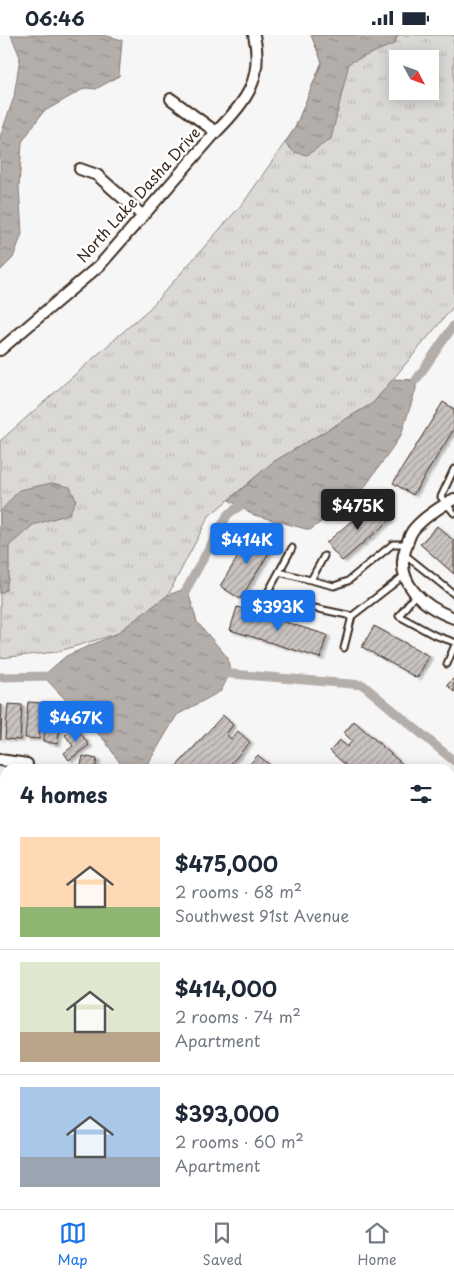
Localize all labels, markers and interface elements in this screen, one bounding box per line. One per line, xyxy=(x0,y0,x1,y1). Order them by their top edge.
text: 06:46 xyxy=(25,4,85,32)
north arrow xyxy=(389,50,439,100)
map controls xyxy=(389,50,439,100)
street label: North Lake Dasha Drive xyxy=(71,121,205,267)
pin: $475K xyxy=(323,489,393,531)
text: $475K xyxy=(332,493,384,517)
pin: $414K xyxy=(212,523,282,565)
text: $414K xyxy=(221,527,273,551)
pin: $393K xyxy=(243,589,313,632)
text: $393K xyxy=(252,594,304,618)
pin: $467K xyxy=(41,701,111,743)
text: $467K xyxy=(49,705,103,729)
text: 4 homes xyxy=(20,778,107,810)
icon: filters xyxy=(407,780,435,808)
text: $475,000 xyxy=(175,847,278,879)
icon: home xyxy=(60,857,120,917)
text: 2 rooms · 68 m² xyxy=(175,879,302,903)
text: Southwest 91st Avenue xyxy=(175,903,349,927)
text: $414,000 xyxy=(175,972,277,1004)
icon: home xyxy=(60,982,120,1042)
text: 2 rooms · 74 m² xyxy=(175,1004,301,1028)
text: Apartment xyxy=(175,1028,260,1052)
text: $393,000 xyxy=(175,1097,279,1129)
icon: home xyxy=(60,1107,120,1167)
text: 2 rooms · 60 m² xyxy=(175,1129,304,1153)
text: Apartment xyxy=(175,1153,260,1177)
tab: Map xyxy=(58,1219,87,1270)
tab: Saved xyxy=(203,1219,242,1270)
tab: Home xyxy=(357,1219,396,1270)

